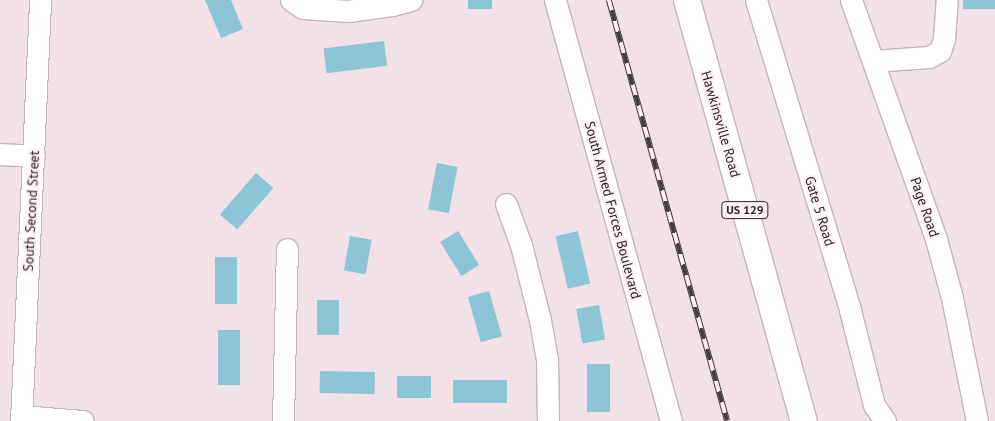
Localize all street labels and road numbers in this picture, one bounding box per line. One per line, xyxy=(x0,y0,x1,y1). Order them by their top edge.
street label: Hawkinsville Road xyxy=(698,69,744,179)
street label: South Armed Forces Boulevard xyxy=(581,119,645,301)
street label: South Second Street xyxy=(19,150,43,272)
street label: Gate 5 Road xyxy=(801,174,839,248)
street label: Page Road xyxy=(907,175,943,239)
road number: US 129 xyxy=(721,200,769,220)

